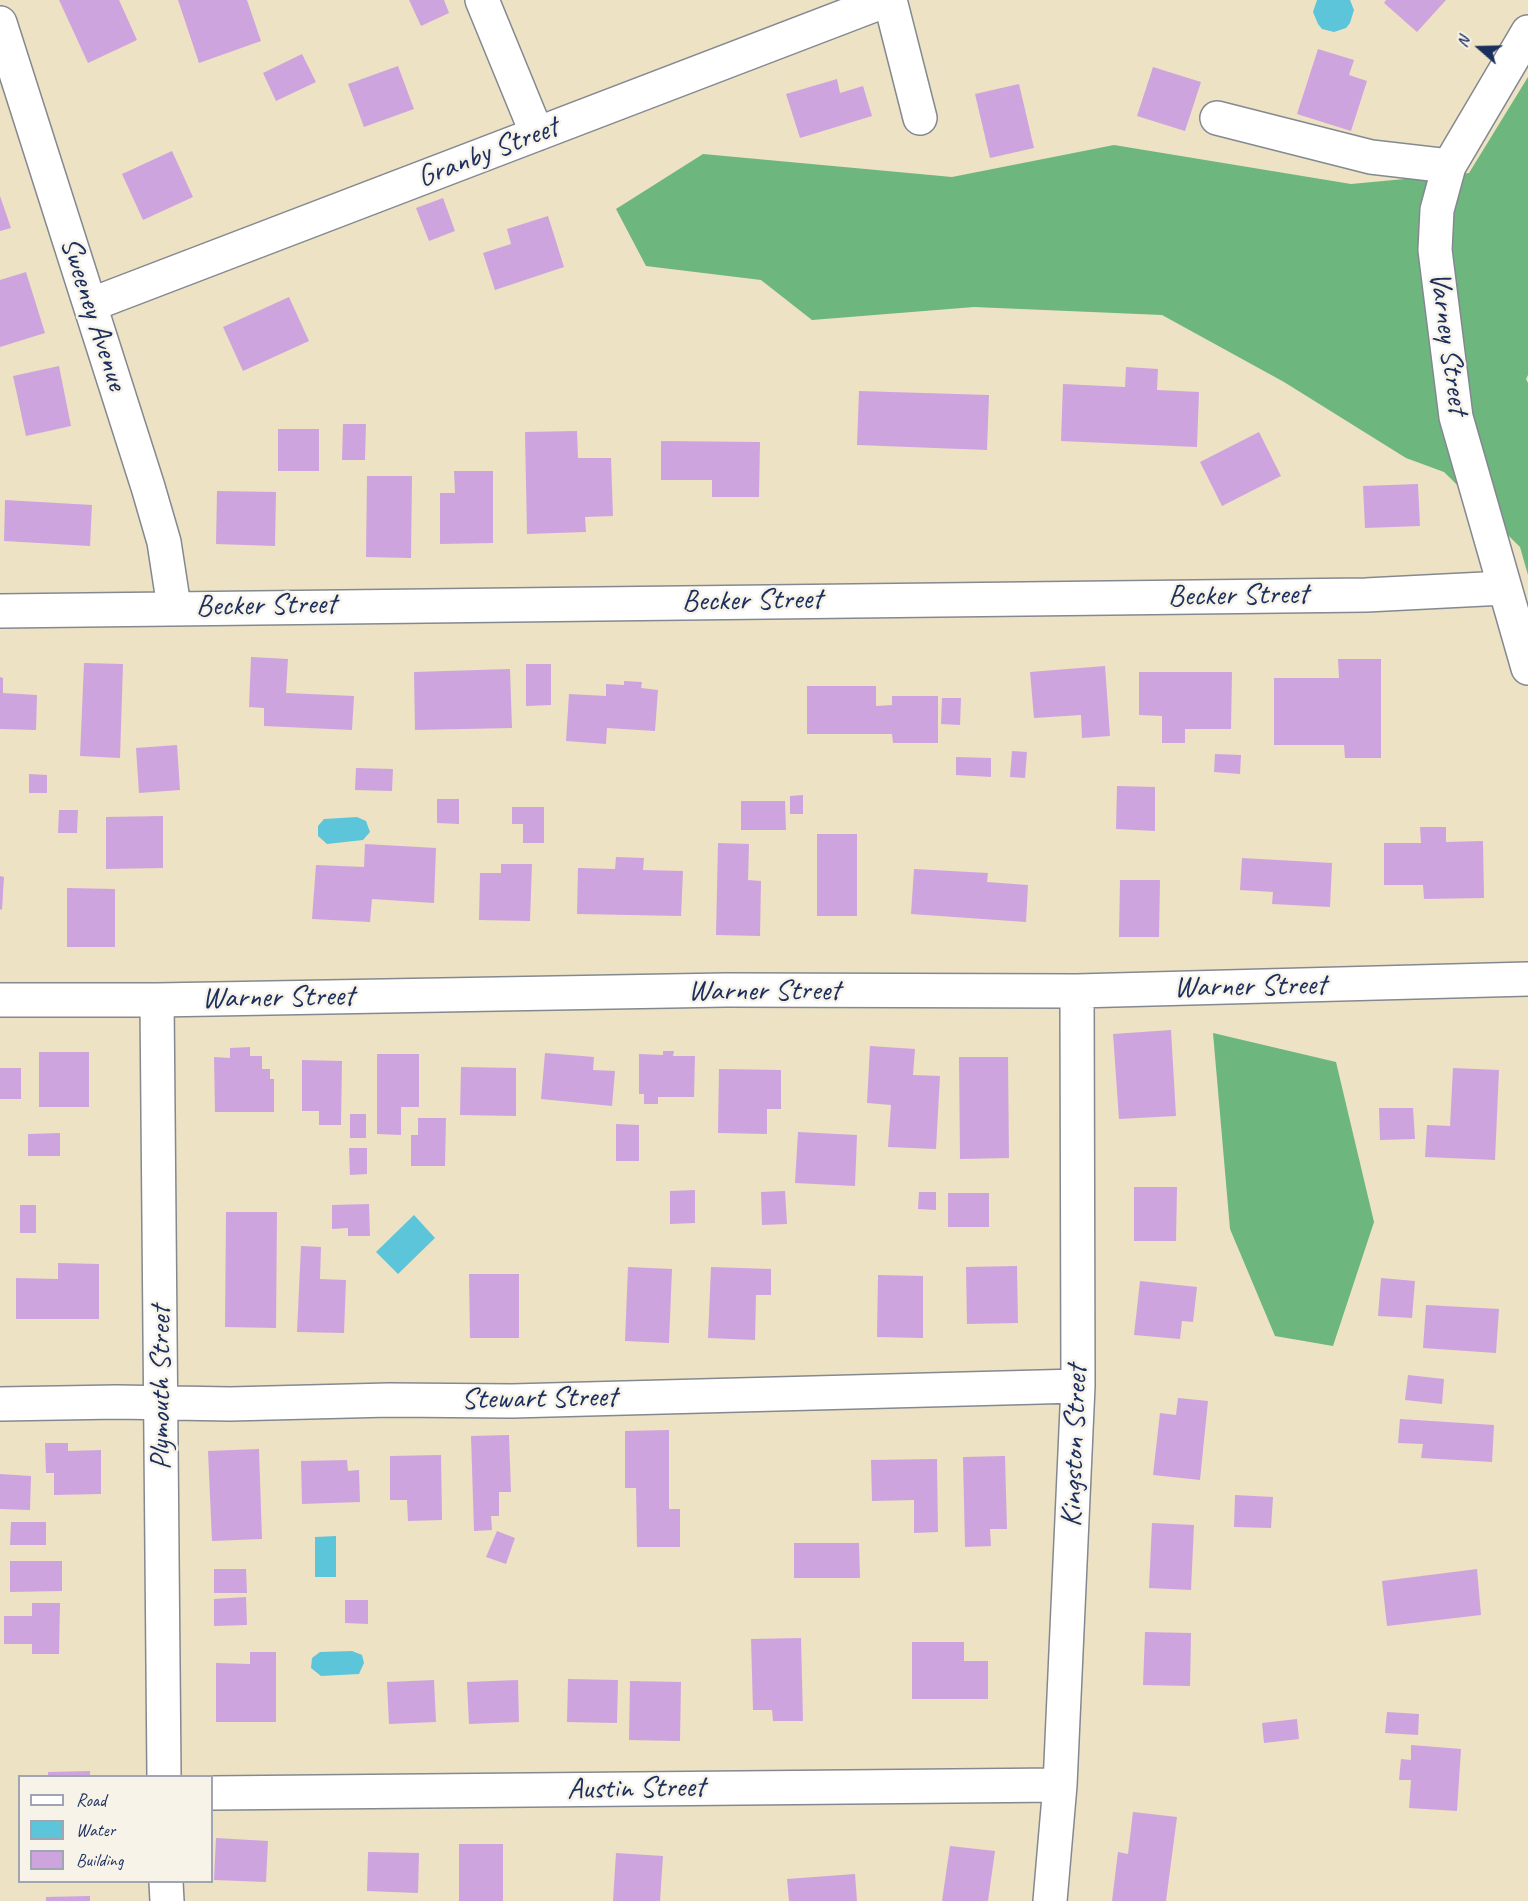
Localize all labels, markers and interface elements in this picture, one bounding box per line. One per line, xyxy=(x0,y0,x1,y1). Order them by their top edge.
north arrow xyxy=(1450,18,1510,78)
text: N xyxy=(1452,34,1474,50)
street label: Granby Street xyxy=(413,110,563,196)
street label: Sweeney Avenue xyxy=(51,233,135,395)
street label: Varney Street xyxy=(1420,270,1476,416)
street label: Becker Street xyxy=(1168,577,1308,615)
street label: Becker Street xyxy=(682,582,822,620)
street label: Becker Street xyxy=(196,587,336,625)
street label: Warner Street xyxy=(1174,968,1326,1006)
street label: Warner Street xyxy=(688,973,840,1009)
street label: Warner Street xyxy=(202,979,354,1017)
street label: Plymouth Street xyxy=(143,1306,179,1470)
street label: Kingston Street xyxy=(1054,1364,1096,1528)
street label: Stewart Street xyxy=(461,1380,617,1418)
street label: Austin Street xyxy=(567,1770,705,1808)
legend xyxy=(18,1775,213,1883)
text: Road xyxy=(76,1789,106,1811)
text: Water xyxy=(76,1819,115,1841)
text: Building xyxy=(76,1849,123,1871)

